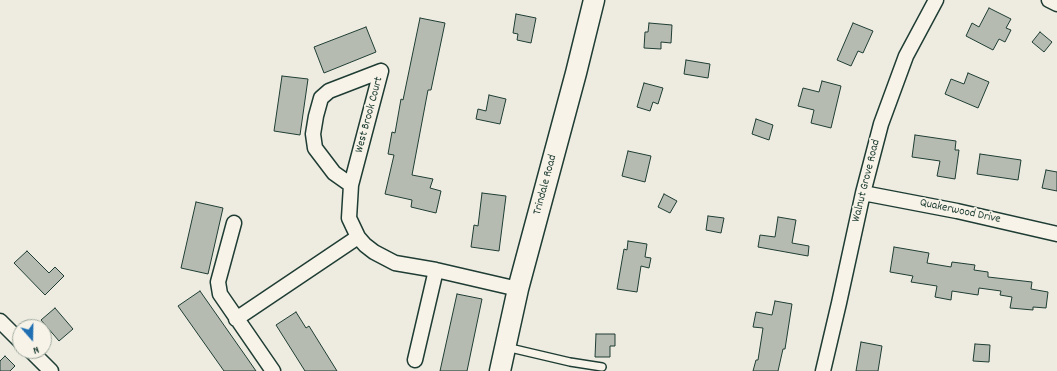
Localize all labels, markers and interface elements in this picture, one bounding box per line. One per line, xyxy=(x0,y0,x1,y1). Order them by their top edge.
street label: West Brook Court xyxy=(353,75,387,155)
street label: Walnut Grove Road xyxy=(850,138,884,224)
street label: Trindale Road xyxy=(531,153,561,217)
street label: Quakerwood Drive xyxy=(918,196,1002,228)
north arrow xyxy=(12,319,52,359)
text: N xyxy=(30,341,41,358)

